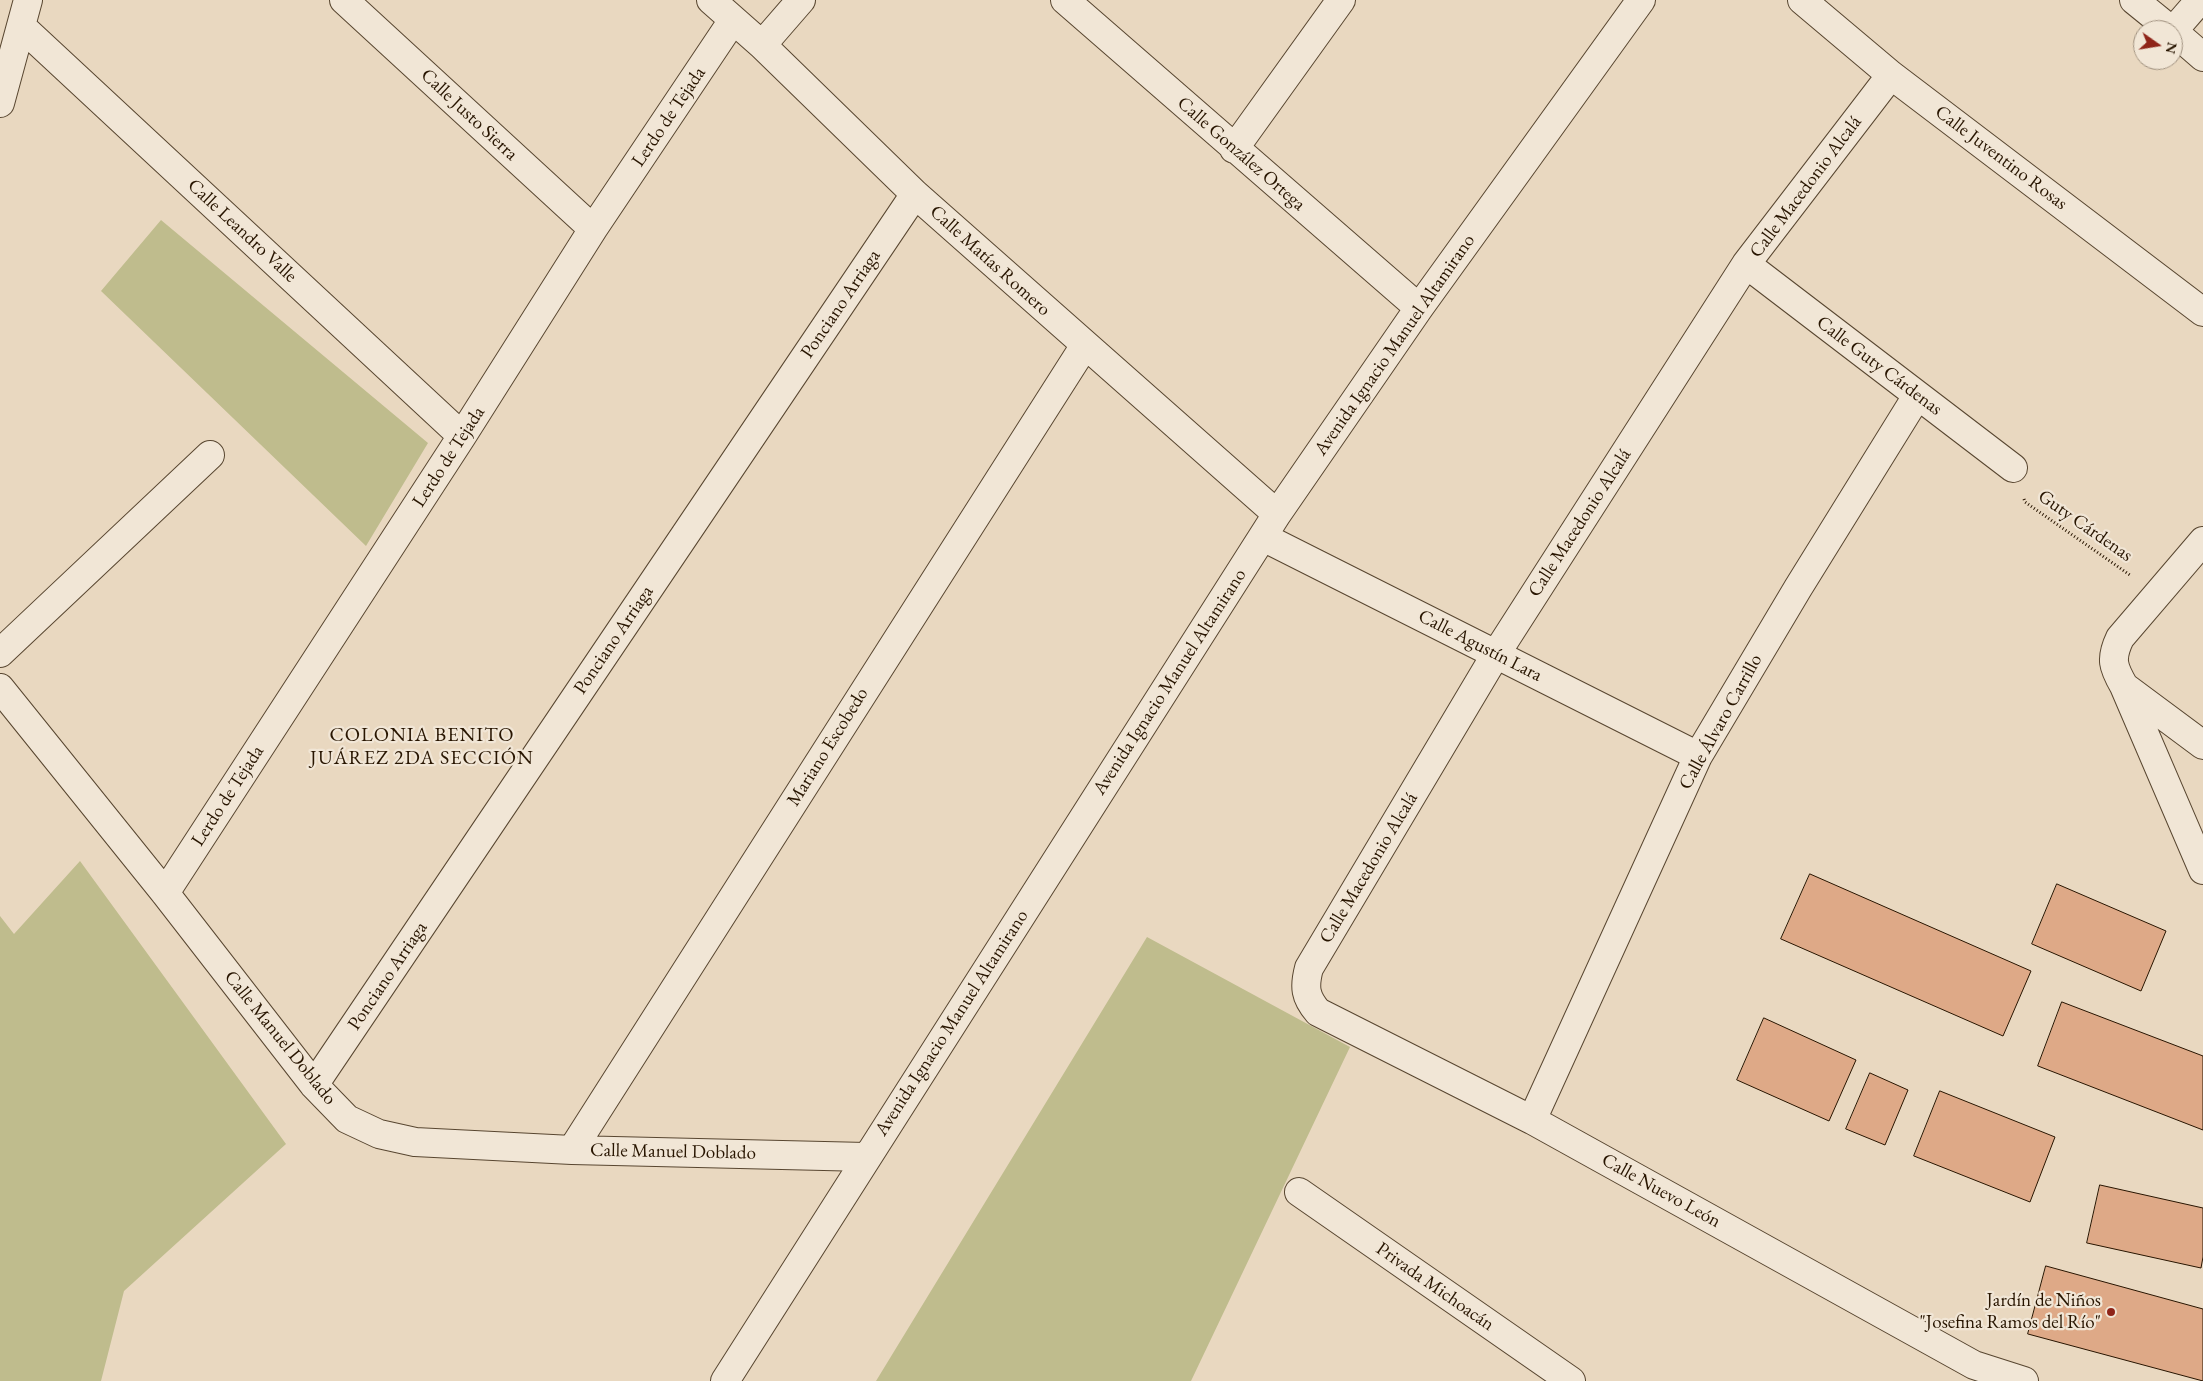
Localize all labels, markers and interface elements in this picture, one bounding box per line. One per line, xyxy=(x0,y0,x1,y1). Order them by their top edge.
north arrow xyxy=(2133,20,2183,70)
text: N xyxy=(2162,41,2182,56)
street label: Lerdo de Tejada xyxy=(627,63,711,171)
street label: Calle Justo Sierra xyxy=(416,64,522,166)
street label: Calle González Ortega xyxy=(1172,92,1310,216)
street label: Calle Juventino Rosas xyxy=(1930,101,2072,215)
street label: Calle Macedonio Alcalá xyxy=(1745,111,1867,263)
street label: Calle Leandro Valle xyxy=(182,174,302,288)
street label: Calle Matías Romero xyxy=(925,201,1055,321)
street label: Avenida Ignacio Manuel Altamirano xyxy=(1310,230,1480,460)
street label: Ponciano Arriaga xyxy=(796,245,886,363)
street label: Calle Guty Cárdenas xyxy=(1812,311,1946,421)
street label: Lerdo de Tejada xyxy=(408,402,490,512)
street label: Calle Macedonio Alcalá xyxy=(1524,445,1636,601)
street label: Guty Cárdenas xyxy=(2033,485,2137,567)
street label: Avenida Ignacio Manuel Altamirano xyxy=(1088,565,1252,799)
street label: Ponciano Arriaga xyxy=(569,581,659,699)
street label: Calle Agustín Lara xyxy=(1414,605,1546,687)
street label: Calle Álvaro Carrillo xyxy=(1674,650,1768,794)
street label: Mariano Escobedo xyxy=(782,683,874,811)
district label: COLONIA BENITO JUÁREZ 2DA SECCIÓN xyxy=(308,724,536,771)
street label: Lerdo de Tejada xyxy=(187,741,269,851)
street label: Calle Macedonio Alcalá xyxy=(1315,788,1423,948)
street label: Avenida Ignacio Manuel Altamirano xyxy=(870,906,1034,1140)
street label: Ponciano Arriaga xyxy=(343,917,433,1035)
street label: Calle Manuel Doblado xyxy=(219,966,341,1110)
street label: Calle Manuel Doblado xyxy=(590,1139,756,1165)
street label: Calle Nuevo León xyxy=(1597,1149,1725,1233)
street label: Privada Michoacán xyxy=(1372,1238,1498,1336)
place label: Jardín de Niños "Josefina Ramos del Río" xyxy=(1920,1290,2101,1334)
marker: Jardín de Niños "Josefina Ramos del Río" xyxy=(2105,1306,2117,1318)

